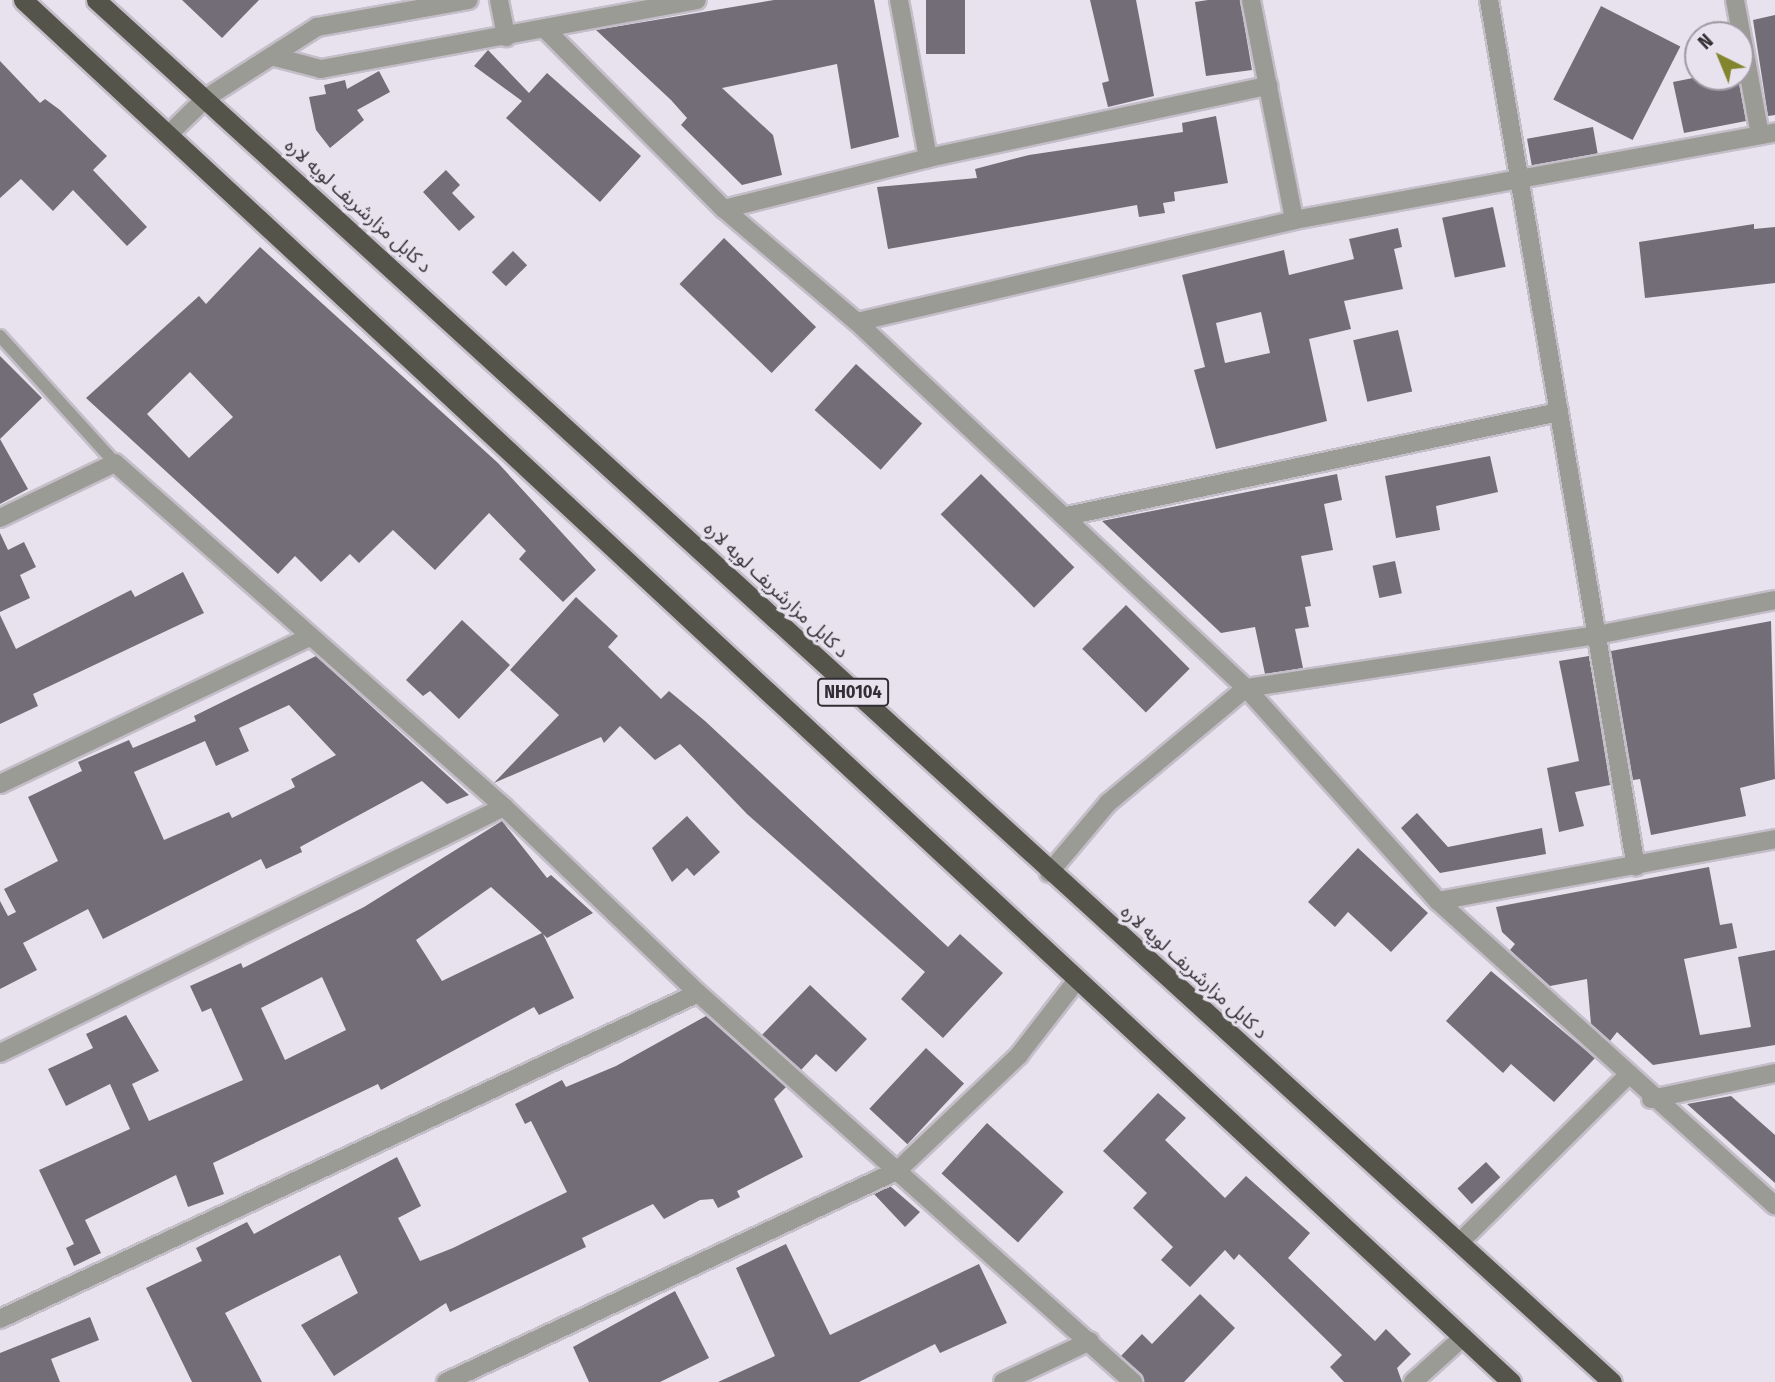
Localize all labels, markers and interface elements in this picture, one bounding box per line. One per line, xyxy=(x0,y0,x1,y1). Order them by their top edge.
north arrow xyxy=(1684,21,1754,91)
text: N xyxy=(1694,29,1718,54)
street label: د کابل مزارشریف لویه لاره xyxy=(280,134,436,278)
street label: د کابل مزارشریف لویه لاره xyxy=(699,517,853,663)
road number: NH0104 xyxy=(816,678,890,706)
street label: د کابل مزارشریف لویه لاره xyxy=(1116,900,1272,1044)

